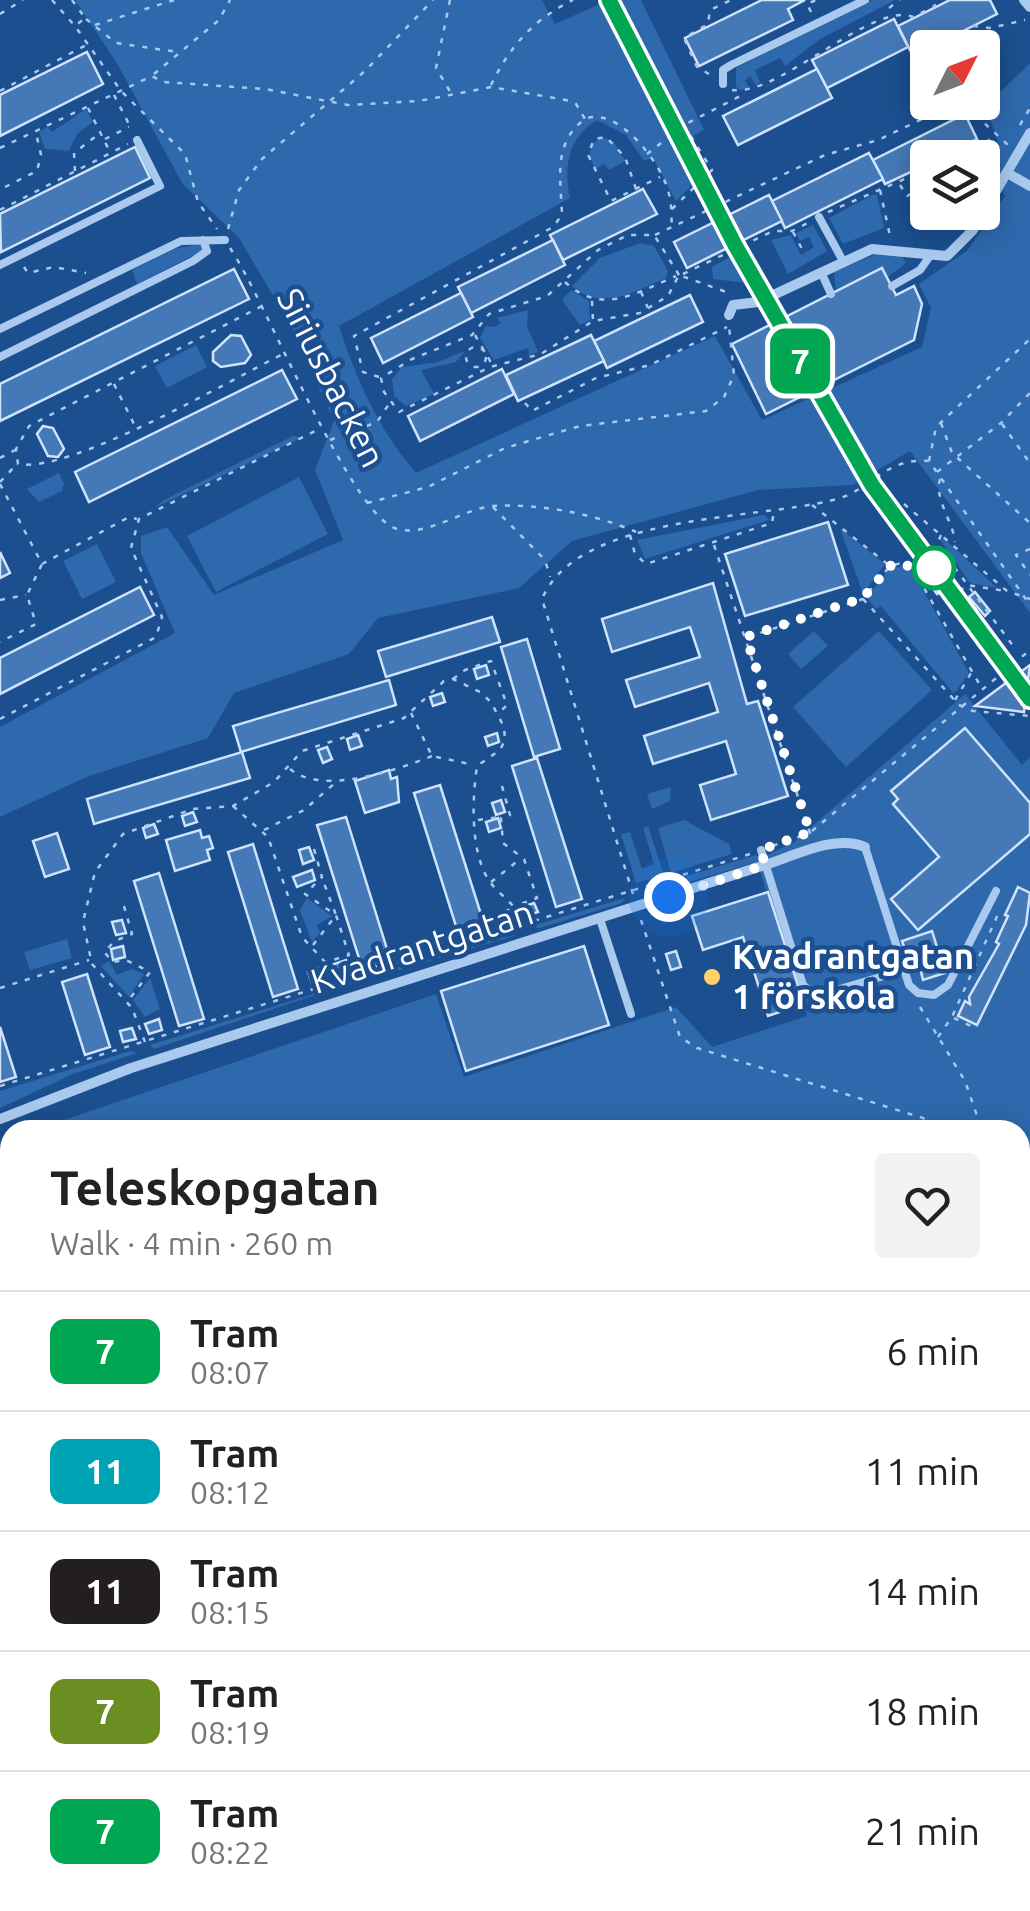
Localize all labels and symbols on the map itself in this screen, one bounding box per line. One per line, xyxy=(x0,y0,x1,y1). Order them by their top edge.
north arrow xyxy=(910,30,1000,120)
street label: Siriusbacken xyxy=(270,282,394,473)
line badge: 7 xyxy=(768,328,832,394)
unlabelled marker xyxy=(913,547,955,589)
your location xyxy=(644,872,694,922)
street label: Kvadrantgatan xyxy=(306,891,538,1001)
place label: Kvadrantgatan 1 förskola xyxy=(732,936,974,1016)
marker: Kvadrantgatan 1 förskola xyxy=(701,966,723,988)

